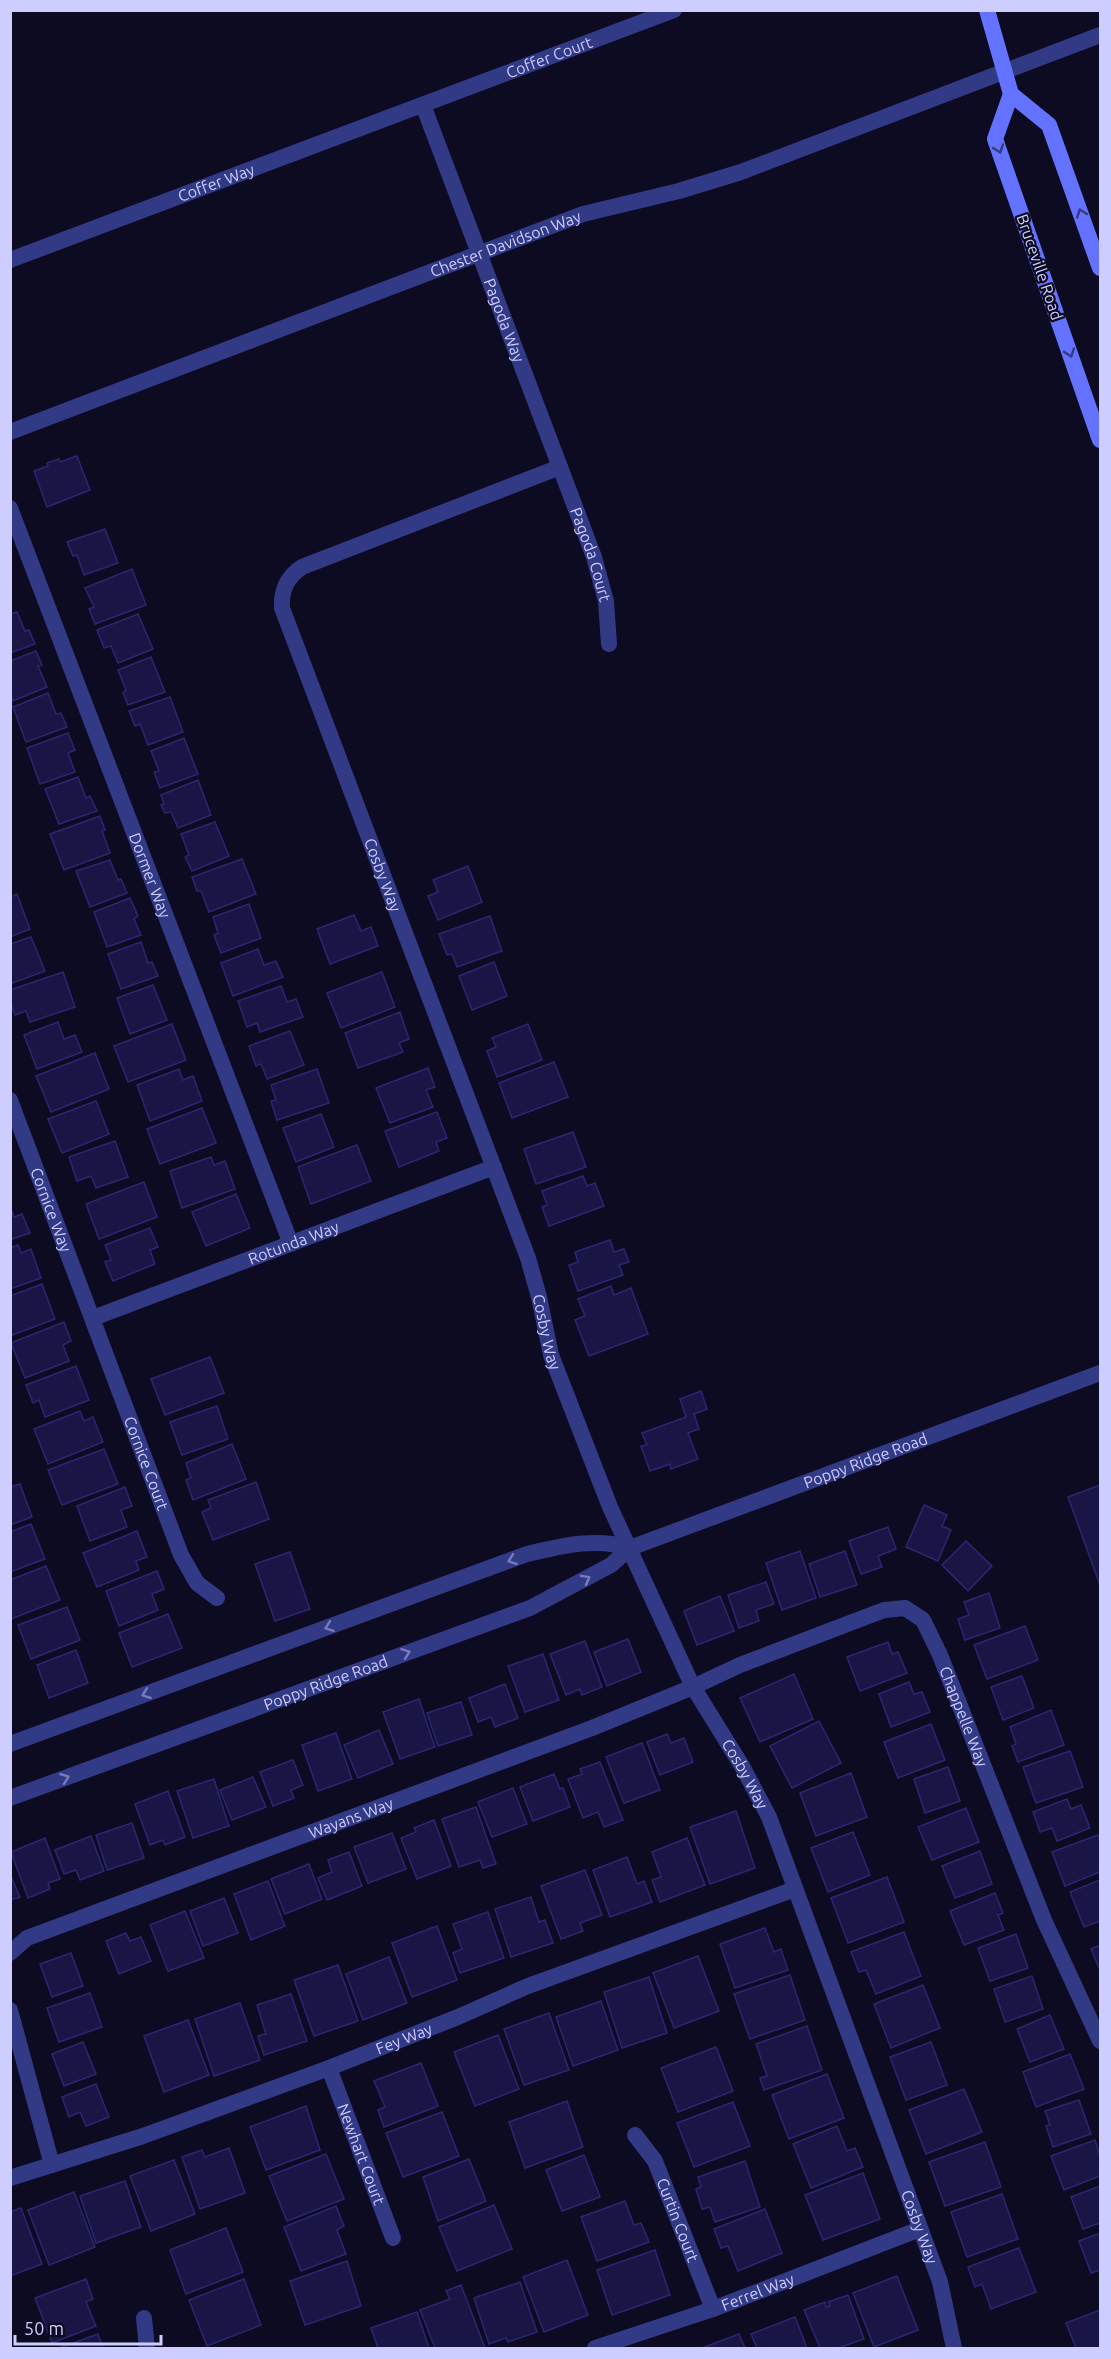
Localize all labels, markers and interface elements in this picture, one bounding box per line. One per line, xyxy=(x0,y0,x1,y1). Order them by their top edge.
street label: Coffer Court xyxy=(503,32,595,81)
one-way arrow xyxy=(992,143,1004,154)
street label: Coffer Way xyxy=(175,160,257,205)
street label: Chester Davidson Way xyxy=(427,207,583,280)
one-way arrow xyxy=(1075,208,1088,219)
street label: Bruceville Road xyxy=(1013,212,1067,322)
street label: Pagoda Way xyxy=(480,276,528,365)
one-way arrow xyxy=(1063,347,1076,358)
street label: Pagoda Court xyxy=(567,505,615,604)
street label: Dormer Way xyxy=(126,830,175,920)
street label: Cosby Way xyxy=(361,835,405,914)
street label: Cornice Way xyxy=(27,1165,75,1254)
street label: Rotunda Way xyxy=(245,1217,341,1268)
street label: Cosby Way xyxy=(530,1292,565,1373)
street label: Cornice Court xyxy=(121,1414,173,1513)
street label: Poppy Ridge Road xyxy=(801,1429,930,1492)
one-way arrow xyxy=(507,1552,518,1565)
one-way arrow xyxy=(580,1575,590,1586)
one-way arrow xyxy=(324,1619,335,1632)
one-way arrow xyxy=(400,1648,411,1661)
street label: Poppy Ridge Road xyxy=(261,1652,390,1714)
street label: Chappelle Way xyxy=(936,1664,992,1769)
one-way arrow xyxy=(141,1687,152,1699)
street label: Cosby Way xyxy=(718,1735,772,1812)
one-way arrow xyxy=(59,1773,70,1785)
street label: Wayans Way xyxy=(306,1794,396,1842)
street label: Fey Way xyxy=(373,2019,435,2058)
street label: Newhart Court xyxy=(334,2101,389,2208)
street label: Curtin Court xyxy=(654,2175,703,2265)
street label: Cosby Way xyxy=(898,2187,942,2266)
street label: Ferrel Way xyxy=(719,2270,797,2314)
scale bar xyxy=(15,2308,160,2346)
text: 50 m xyxy=(24,2318,64,2338)

